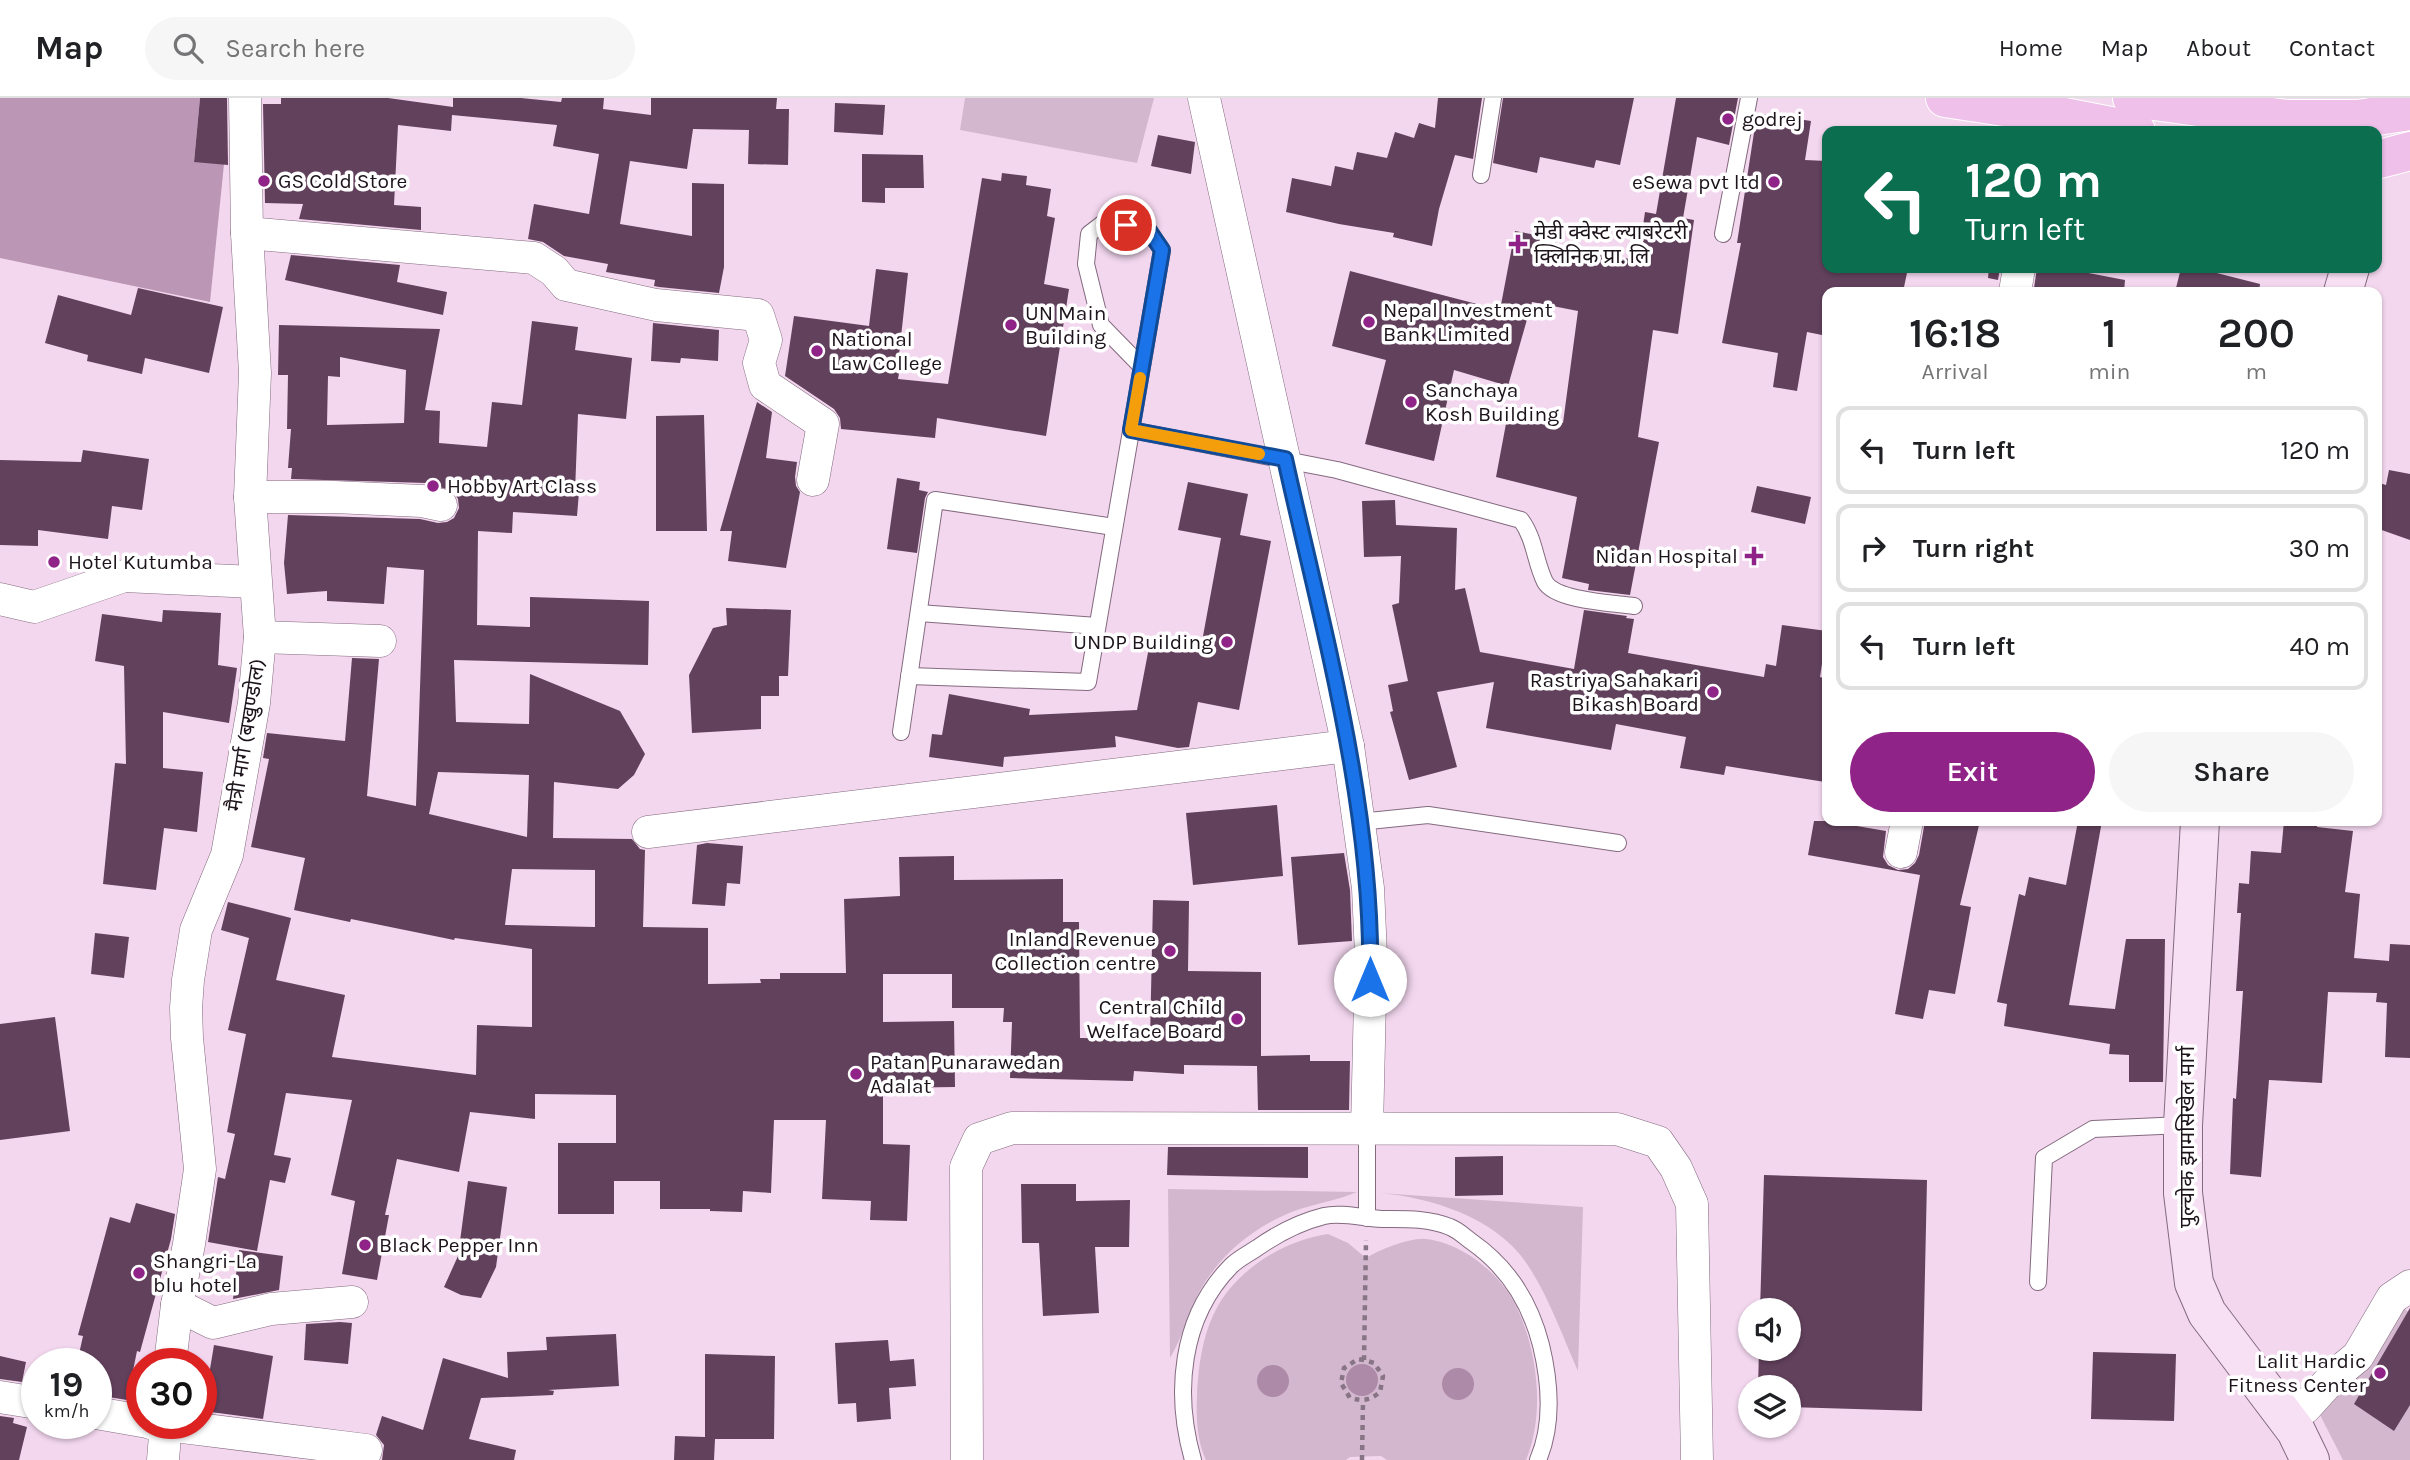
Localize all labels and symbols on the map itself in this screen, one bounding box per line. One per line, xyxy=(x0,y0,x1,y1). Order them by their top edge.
place label: godrej xyxy=(1742,107,1803,131)
marker: godrej xyxy=(1720,111,1736,127)
place label: GS Cold Store xyxy=(278,169,407,193)
place label: eSewa pvt ltd xyxy=(1632,170,1760,194)
marker: GS Cold Store xyxy=(256,173,272,189)
marker: eSewa pvt ltd xyxy=(1766,174,1782,190)
pin xyxy=(1096,195,1156,255)
place label: मेडी क्वेस्ट ल्याबरेटरी क्लिनिक प्रा. लि xyxy=(1534,220,1688,268)
marker: मेडी क्वेस्ट ल्याबरेटरी क्लिनिक प्रा. लि xyxy=(1508,234,1528,254)
place label: Nepal Investment Bank Limited xyxy=(1383,298,1553,346)
place label: UN Main Building xyxy=(1025,301,1106,349)
marker: Nepal Investment Bank Limited xyxy=(1361,314,1377,330)
marker: UN Main Building xyxy=(1003,317,1019,333)
place label: National Law College xyxy=(831,327,942,375)
marker: National Law College xyxy=(809,343,825,359)
place label: Sanchaya Kosh Building xyxy=(1425,378,1559,426)
marker: Sanchaya Kosh Building xyxy=(1403,394,1419,410)
place label: Hobby Art Class xyxy=(447,474,597,498)
marker: Hobby Art Class xyxy=(425,478,441,494)
place label: Nidan Hospital xyxy=(1595,544,1738,568)
marker: Nidan Hospital xyxy=(1744,546,1764,566)
place label: Hotel Kutumba xyxy=(68,550,213,574)
marker: Hotel Kutumba xyxy=(46,554,62,570)
place label: UNDP Building xyxy=(1073,630,1213,654)
marker: UNDP Building xyxy=(1219,634,1235,650)
street label: मैत्री मार्ग (बखुण्डोल) xyxy=(221,657,271,813)
place label: Rastriya Sahakari Bikash Board xyxy=(1530,668,1699,716)
marker: Rastriya Sahakari Bikash Board xyxy=(1705,684,1721,700)
place label: Inland Revenue Collection centre xyxy=(994,927,1156,975)
marker: Inland Revenue Collection centre xyxy=(1162,943,1178,959)
position arrow xyxy=(1333,943,1407,1017)
place label: Central Child Welface Board xyxy=(1087,995,1223,1043)
marker: Central Child Welface Board xyxy=(1229,1011,1245,1027)
street label: पुल्चोक झामसिखेल मार्ग xyxy=(2175,1045,2200,1228)
place label: Patan Punarawedan Adalat xyxy=(870,1050,1061,1098)
marker: Patan Punarawedan Adalat xyxy=(848,1066,864,1082)
place label: Black Pepper Inn xyxy=(379,1233,539,1257)
marker: Black Pepper Inn xyxy=(357,1237,373,1253)
place label: Shangri-La blu hotel xyxy=(153,1249,257,1297)
marker: Shangri-La blu hotel xyxy=(131,1265,147,1281)
speed limit sign: 30 xyxy=(126,1348,217,1439)
place label: Lalit Hardic Fitness Center xyxy=(2228,1349,2366,1397)
marker: Lalit Hardic Fitness Center xyxy=(2372,1365,2388,1381)

